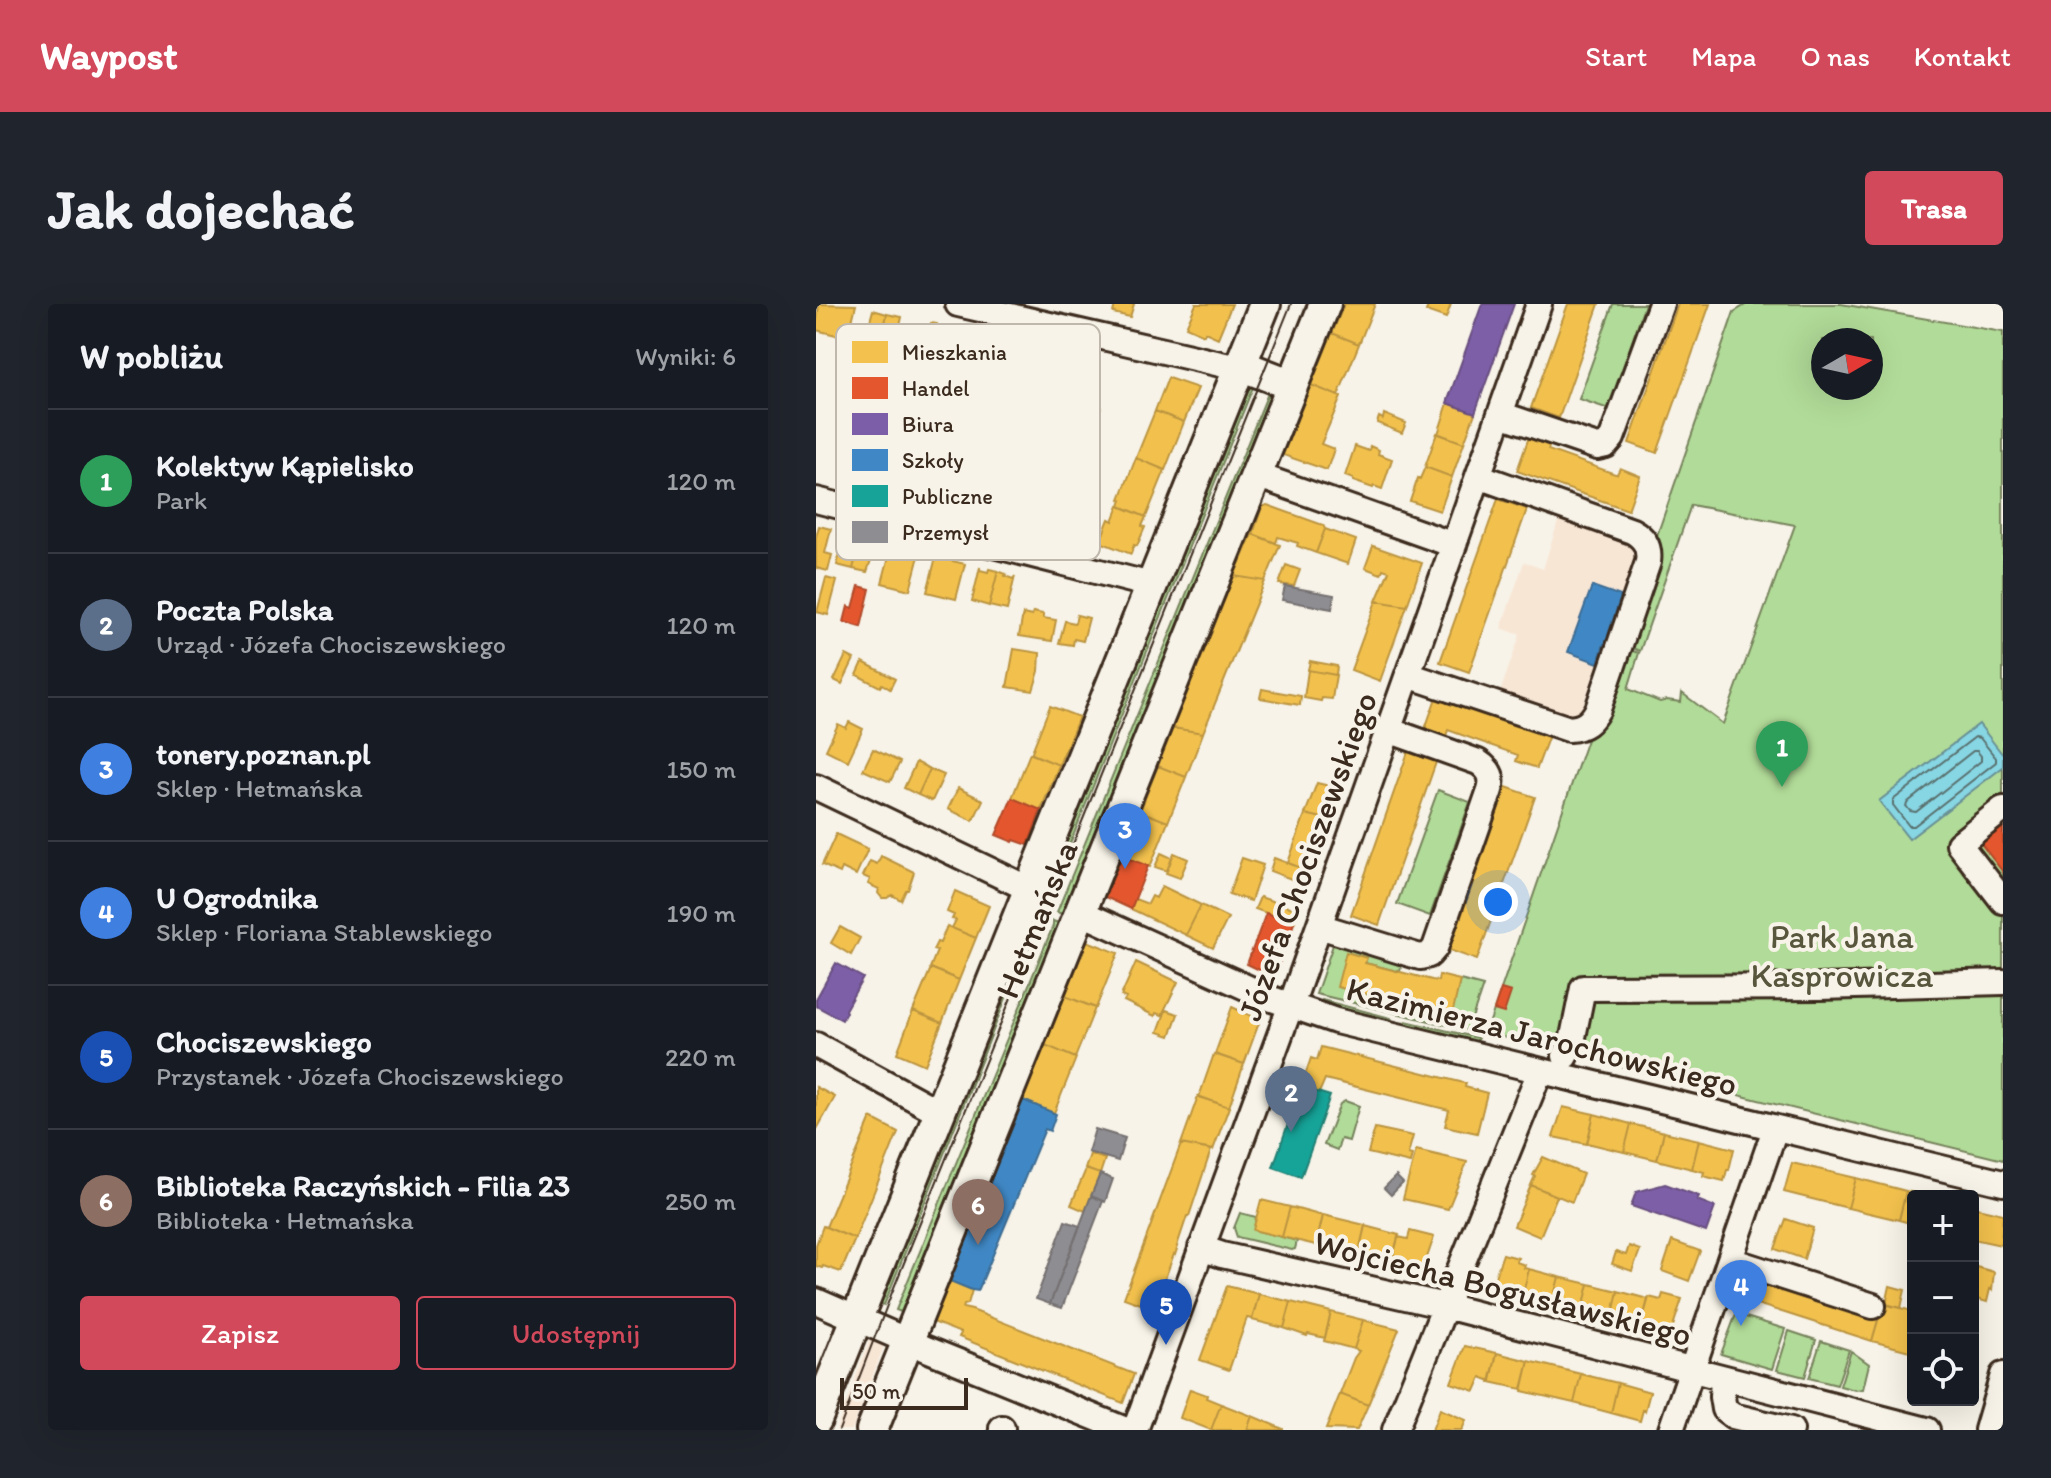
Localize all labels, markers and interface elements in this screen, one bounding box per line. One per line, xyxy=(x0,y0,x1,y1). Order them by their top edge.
text: Waypost xyxy=(40,33,178,79)
text: Start xyxy=(1585,39,1647,73)
text: Mapa xyxy=(1691,39,1756,73)
text: O nas xyxy=(1800,39,1870,73)
text: Kontakt xyxy=(1914,39,2011,73)
button: Trasa xyxy=(1865,171,2003,245)
text: Jak dojechać xyxy=(48,175,354,242)
legend xyxy=(836,324,1100,560)
north arrow xyxy=(1811,328,1883,400)
text: W pobliżu xyxy=(80,336,223,377)
text: Mieszkania xyxy=(902,339,1007,366)
text: Wyniki: 6 xyxy=(635,340,736,372)
text: Handel xyxy=(902,375,970,402)
text: Biura xyxy=(902,411,955,438)
text: Kolektyw Kąpielisko xyxy=(156,447,414,484)
text: Szkoły xyxy=(902,447,964,474)
text: 1 xyxy=(100,465,112,497)
text: 120 m xyxy=(667,465,736,497)
text: Publiczne xyxy=(902,483,993,510)
text: Park xyxy=(156,484,207,516)
text: Przemysł xyxy=(902,519,989,546)
text: Poczta Polska xyxy=(156,591,333,628)
text: 2 xyxy=(99,609,113,641)
text: 120 m xyxy=(667,609,736,641)
text: Urząd · Józefa Chociszewskiego xyxy=(156,628,506,660)
street label: Józefa Chociszewskiego xyxy=(1229,686,1386,1026)
pin: 1 xyxy=(1756,721,1808,787)
text: tonery.poznan.pl xyxy=(156,735,371,772)
text: 3 xyxy=(99,753,113,785)
text: 150 m xyxy=(667,753,736,785)
text: Sklep · Hetmańska xyxy=(156,772,363,804)
pin: 3 xyxy=(1099,803,1151,869)
street label: Hetmańska xyxy=(986,834,1087,1004)
text: U Ogrodnika xyxy=(156,879,318,916)
your location xyxy=(1478,882,1518,922)
text: 4 xyxy=(98,897,114,929)
text: 190 m xyxy=(667,897,736,929)
text: Sklep · Floriana Stablewskiego xyxy=(156,916,492,948)
park label: Park Jana Kasprowicza xyxy=(1751,916,1934,996)
street label: Kazimierza Jarochowskiego xyxy=(1342,968,1742,1105)
text: Chociszewskiego xyxy=(156,1023,372,1060)
text: 5 xyxy=(99,1041,113,1073)
text: 220 m xyxy=(665,1041,736,1073)
text: Przystanek · Józefa Chociszewskiego xyxy=(156,1060,564,1092)
pin: 2 xyxy=(1265,1066,1317,1132)
text: Biblioteka Raczyńskich - Filia 23 xyxy=(156,1167,570,1204)
pin: 6 xyxy=(952,1179,1004,1245)
text: 6 xyxy=(99,1185,113,1217)
text: 250 m xyxy=(665,1185,736,1217)
map controls xyxy=(1907,1190,1979,1406)
button: + xyxy=(1907,1190,1979,1262)
text: Biblioteka · Hetmańska xyxy=(156,1204,414,1236)
street label: Wojciecha Bogusławskiego xyxy=(1310,1222,1696,1355)
pin: 4 xyxy=(1715,1260,1767,1326)
button: − xyxy=(1907,1262,1979,1334)
pin: 5 xyxy=(1140,1279,1192,1345)
button: Zapisz xyxy=(80,1296,400,1370)
button: Udostępnij xyxy=(416,1296,736,1370)
button: locate xyxy=(1907,1334,1979,1406)
scale bar xyxy=(840,1374,968,1410)
text: 50 m xyxy=(852,1378,901,1405)

